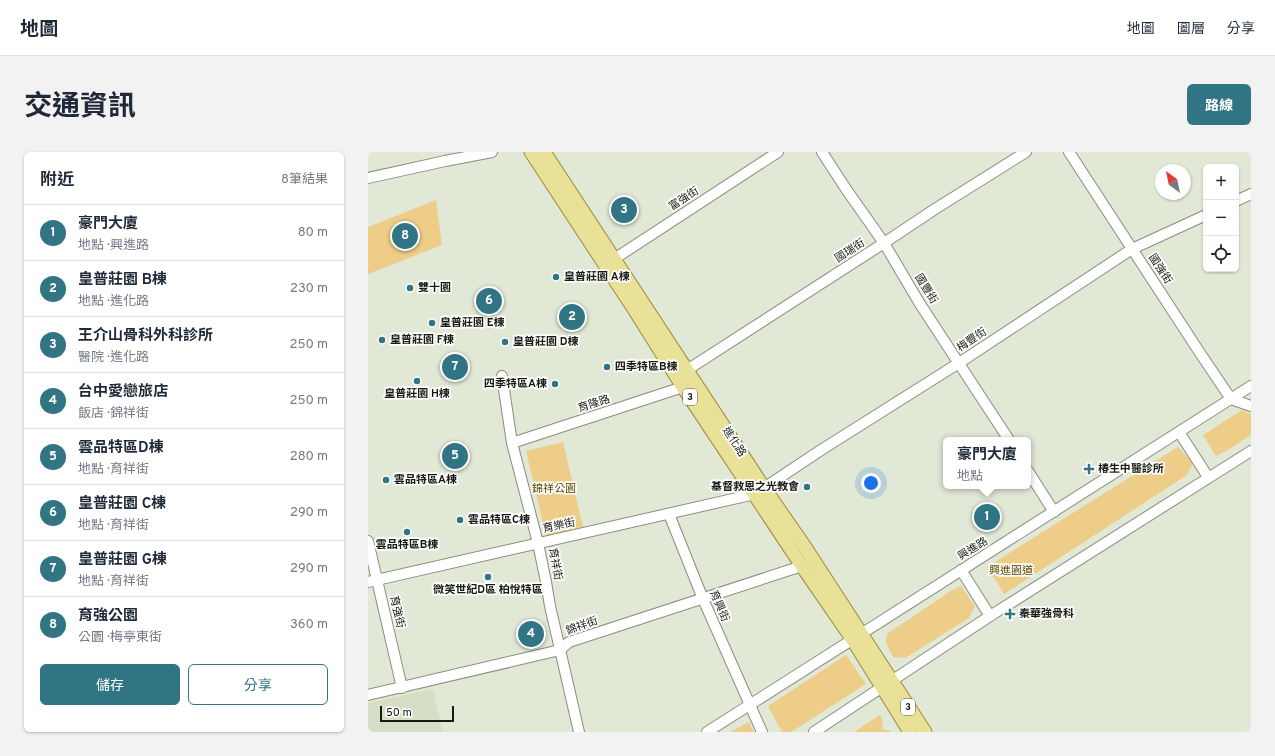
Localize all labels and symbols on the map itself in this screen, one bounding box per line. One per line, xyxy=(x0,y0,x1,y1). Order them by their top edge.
north arrow xyxy=(1155,164,1191,200)
street label: 富強街 xyxy=(666,184,702,214)
pin: 3 xyxy=(611,195,637,225)
pin: 8 xyxy=(392,221,418,251)
street label: 國瑞街 xyxy=(832,236,868,266)
street label: 國強街 xyxy=(1145,251,1175,287)
place label: 皇普莊園 A棟 xyxy=(564,270,630,284)
street label: 國豐街 xyxy=(911,271,941,307)
marker: 皇普莊園 A棟 xyxy=(551,272,561,282)
place label: 雙十園 xyxy=(418,281,451,295)
marker: 雙十園 xyxy=(405,283,415,293)
pin: 6 xyxy=(476,286,502,316)
pin: 2 xyxy=(559,302,585,332)
place label: 皇普莊園 E棟 xyxy=(440,316,505,330)
marker: 皇普莊園 E棟 xyxy=(427,318,437,328)
street label: 梅豐街 xyxy=(954,325,990,355)
place label: 皇普莊園 F棟 xyxy=(390,333,454,347)
marker: 皇普莊園 F棟 xyxy=(377,335,387,345)
place label: 皇普莊園 D棟 xyxy=(513,335,579,349)
marker: 皇普莊園 D棟 xyxy=(500,337,510,347)
pin: 7 xyxy=(442,352,468,382)
place label: 四季特區B棟 xyxy=(615,360,678,374)
marker: 四季特區B棟 xyxy=(602,362,612,372)
marker: 皇普莊園 H棟 xyxy=(412,376,422,386)
place label: 四季特區A棟 xyxy=(484,377,547,391)
marker: 四季特區A棟 xyxy=(550,379,560,389)
place label: 皇普莊園 H棟 xyxy=(384,387,450,401)
road number: 3 xyxy=(683,389,697,405)
street label: 育隆路 xyxy=(576,392,612,416)
street label: 進化路 xyxy=(719,424,749,460)
pin: 5 xyxy=(442,441,468,471)
place label: 椿生中醫診所 xyxy=(1098,462,1164,476)
marker: 椿生中醫診所 xyxy=(1083,463,1095,475)
place label: 雲品特區A棟 xyxy=(394,473,457,487)
your location xyxy=(861,473,881,493)
marker: 雲品特區A棟 xyxy=(381,475,391,485)
place label: 基督救恩之光教會 xyxy=(711,480,799,494)
park label: 錦祥公園 xyxy=(532,482,576,496)
marker: 基督救恩之光教會 xyxy=(802,482,812,492)
pin: 1 xyxy=(974,502,1000,532)
place label: 雲品特區C棟 xyxy=(468,513,530,527)
marker: 雲品特區C棟 xyxy=(455,515,465,525)
street label: 育樂街 xyxy=(541,516,577,536)
marker: 雲品特區B棟 xyxy=(402,527,412,537)
street label: 興進路 xyxy=(955,534,991,564)
place label: 雲品特區B棟 xyxy=(376,538,438,552)
street label: 育祥街 xyxy=(545,546,565,582)
park label: 興進園道 xyxy=(989,564,1033,578)
marker: 微笑世紀D區 柏悅特區 xyxy=(483,572,493,582)
place label: 微笑世紀D區 柏悅特區 xyxy=(432,583,543,597)
street label: 育興街 xyxy=(706,588,732,624)
street label: 育強街 xyxy=(386,594,408,630)
place label: 秦華強骨科 xyxy=(1019,607,1074,621)
marker: 秦華強骨科 xyxy=(1004,608,1016,620)
street label: 錦祥街 xyxy=(564,614,600,638)
pin: 4 xyxy=(518,619,544,649)
road number: 3 xyxy=(901,699,915,715)
scale bar xyxy=(380,704,454,723)

